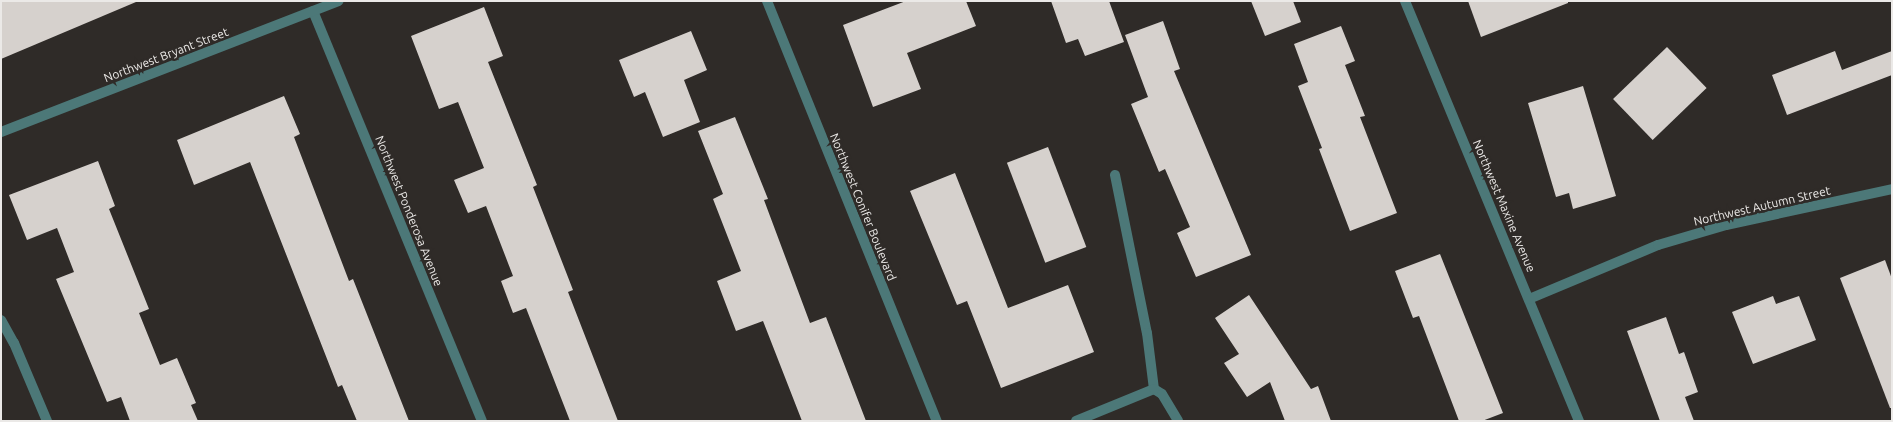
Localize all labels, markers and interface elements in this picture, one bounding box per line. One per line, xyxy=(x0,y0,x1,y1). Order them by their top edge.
street label: Northwest Bryant Street xyxy=(102,25,230,85)
street label: Northwest Conifer Boulevard xyxy=(827,131,899,283)
street label: Northwest Ponderosa Avenue xyxy=(372,134,446,288)
street label: Northwest Maxine Avenue xyxy=(1470,138,1538,274)
street label: Northwest Autumn Street xyxy=(1692,183,1832,229)

